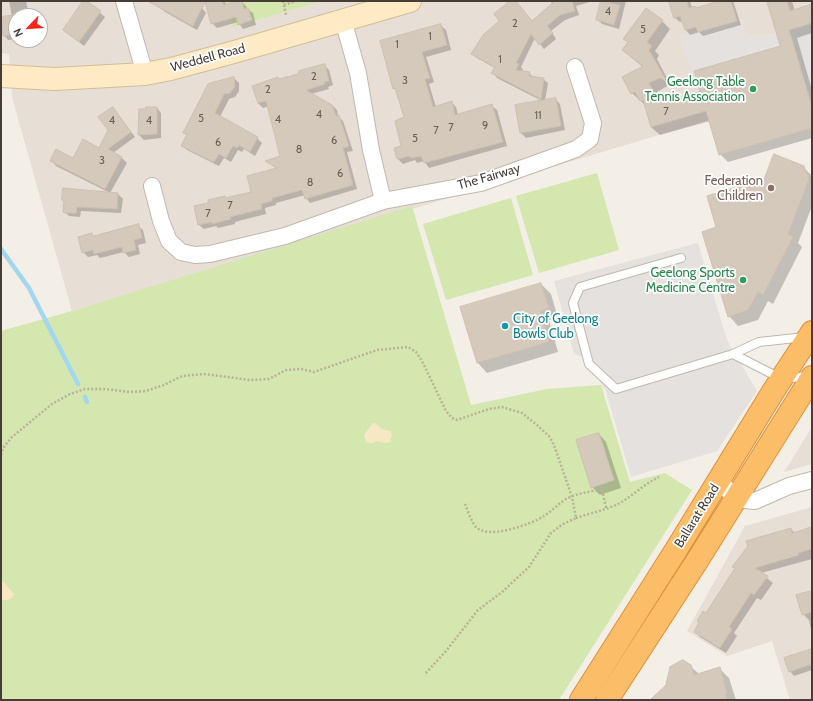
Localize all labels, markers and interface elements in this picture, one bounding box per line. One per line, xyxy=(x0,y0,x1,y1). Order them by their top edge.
house number: 4 xyxy=(605,5,611,19)
north arrow xyxy=(8,8,48,48)
house number: 2 xyxy=(512,17,518,31)
house number: 5 xyxy=(640,23,646,37)
text: N xyxy=(10,26,26,39)
house number: 1 xyxy=(428,30,432,44)
house number: 1 xyxy=(395,38,399,52)
street label: Weddell Road xyxy=(169,41,247,75)
house number: 1 xyxy=(498,53,502,67)
house number: 2 xyxy=(311,70,317,84)
house number: 3 xyxy=(402,74,408,88)
place label: Geelong Table Tennis Association xyxy=(645,74,745,105)
house number: 2 xyxy=(265,83,271,97)
marker: Geelong Table Tennis Association xyxy=(748,84,758,94)
house number: 7 xyxy=(663,105,669,119)
house number: 4 xyxy=(316,108,322,122)
house number: 11 xyxy=(534,109,542,123)
house number: 5 xyxy=(198,112,204,126)
house number: 4 xyxy=(275,113,281,127)
house number: 4 xyxy=(109,114,115,128)
house number: 4 xyxy=(146,114,152,128)
house number: 9 xyxy=(482,119,488,133)
house number: 7 xyxy=(448,121,454,135)
house number: 7 xyxy=(433,124,439,138)
house number: 5 xyxy=(412,132,418,146)
house number: 6 xyxy=(331,134,337,148)
house number: 6 xyxy=(215,136,221,150)
house number: 8 xyxy=(296,143,302,157)
house number: 3 xyxy=(99,154,105,168)
street label: The Fairway xyxy=(456,161,522,193)
house number: 6 xyxy=(337,167,343,181)
place label: Federation Children xyxy=(705,173,763,204)
house number: 8 xyxy=(307,176,313,190)
marker: Federation Children xyxy=(766,183,776,193)
house number: 7 xyxy=(227,199,233,213)
house number: 7 xyxy=(205,207,211,221)
place label: Geelong Sports Medicine Centre xyxy=(646,265,735,296)
marker: Geelong Sports Medicine Centre xyxy=(738,275,748,285)
place label: City of Geelong Bowls Club xyxy=(513,311,598,342)
marker: City of Geelong Bowls Club xyxy=(500,321,510,331)
street label: Ballarat Road xyxy=(671,481,723,551)

